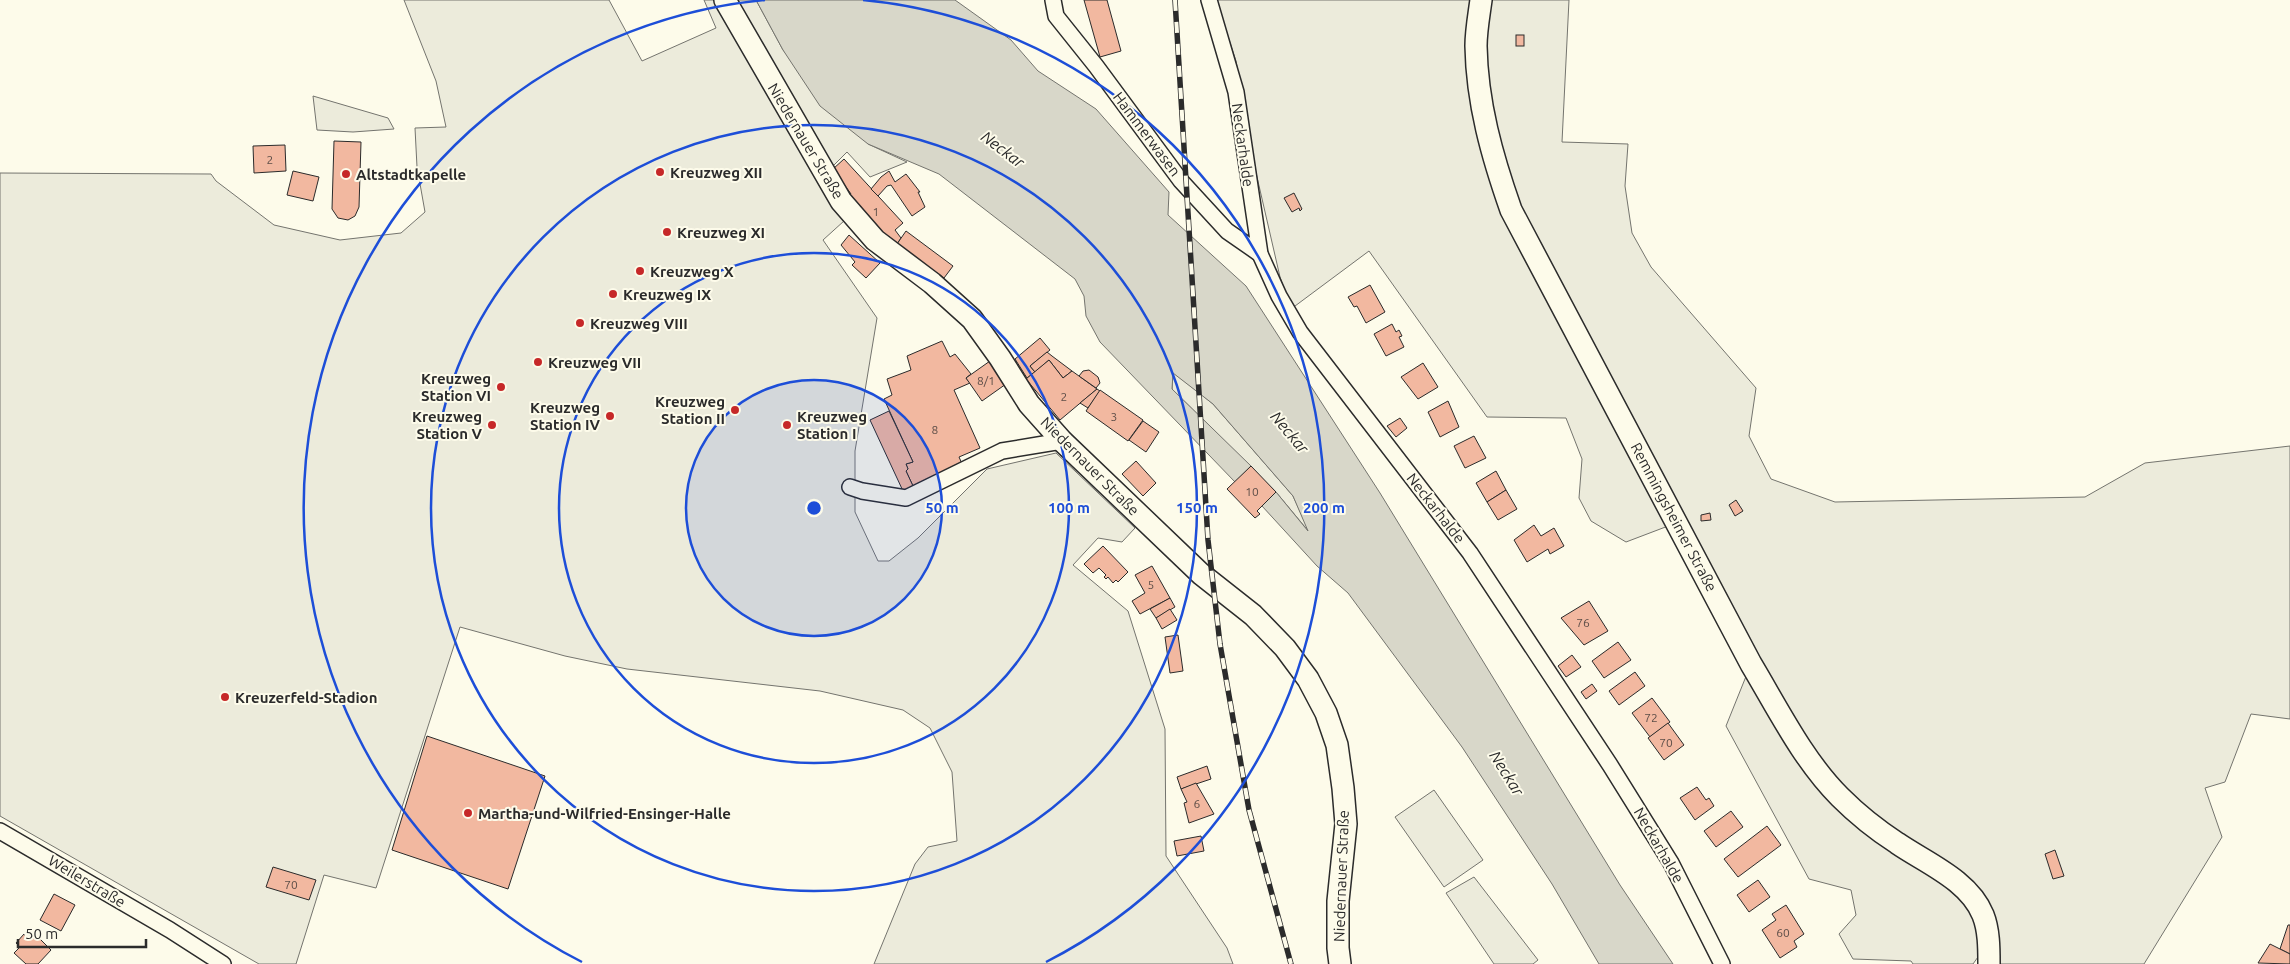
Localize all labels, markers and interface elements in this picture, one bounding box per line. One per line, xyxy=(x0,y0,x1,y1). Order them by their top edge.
street label: Niedernauer Straße xyxy=(765,80,847,202)
street label: Hammerwasen xyxy=(1110,89,1184,179)
street label: Neckarhalde xyxy=(1229,102,1257,188)
water label: Neckar xyxy=(978,127,1029,172)
house number: 2 xyxy=(267,153,273,166)
place label: Kreuzweg XII xyxy=(670,164,763,181)
place label: Altstadtkapelle xyxy=(356,166,466,183)
marker: Kreuzweg XII xyxy=(654,166,666,178)
marker: Altstadtkapelle xyxy=(340,168,352,180)
house number: 1 xyxy=(873,205,879,218)
place label: Kreuzweg XI xyxy=(677,224,765,241)
marker: Kreuzweg XI xyxy=(661,226,673,238)
place label: Kreuzweg X xyxy=(650,263,734,280)
marker: Kreuzweg X xyxy=(634,265,646,277)
place label: Kreuzweg IX xyxy=(623,286,711,303)
marker: Kreuzweg IX xyxy=(607,288,619,300)
place label: Kreuzweg VIII xyxy=(590,315,688,332)
marker: Kreuzweg VIII xyxy=(574,317,586,329)
place label: Kreuzweg VII xyxy=(548,354,641,371)
marker: Kreuzweg VII xyxy=(532,356,544,368)
place label: Kreuzweg Station VI xyxy=(421,370,491,404)
house number: 8/1 xyxy=(977,374,995,387)
marker: Kreuzweg Station VI xyxy=(495,381,507,393)
house number: 2 xyxy=(1061,390,1067,403)
place label: Kreuzweg Station II xyxy=(655,393,725,427)
place label: Kreuzweg Station IV xyxy=(530,399,600,433)
marker: Kreuzweg Station II xyxy=(729,404,741,416)
water label: Neckar xyxy=(1267,407,1313,457)
place label: Kreuzweg Station V xyxy=(412,408,482,442)
place label: Kreuzweg Station I xyxy=(797,408,867,442)
marker: Kreuzweg Station IV xyxy=(604,410,616,422)
house number: 3 xyxy=(1111,410,1117,423)
street label: Niedernauer Straße xyxy=(1037,413,1143,519)
marker: Kreuzweg Station V xyxy=(486,419,498,431)
marker: Kreuzweg Station I xyxy=(781,419,793,431)
house number: 8 xyxy=(932,423,939,436)
street label: Remmingsheimer Straße xyxy=(1627,440,1721,594)
street label: Neckarhalde xyxy=(1403,470,1469,546)
house number: 10 xyxy=(1245,485,1259,498)
centre of rings xyxy=(805,499,823,517)
text: 50 m xyxy=(925,499,959,516)
text: 100 m xyxy=(1048,499,1090,516)
text: 150 m xyxy=(1176,499,1218,516)
text: 200 m xyxy=(1303,499,1345,516)
house number: 5 xyxy=(1148,578,1154,591)
house number: 76 xyxy=(1576,616,1590,629)
place label: Kreuzerfeld-Stadion xyxy=(235,689,377,706)
marker: Kreuzerfeld-Stadion xyxy=(219,691,231,703)
house number: 72 xyxy=(1644,711,1658,724)
house number: 70 xyxy=(1659,736,1673,749)
water label: Neckar xyxy=(1486,747,1528,799)
house number: 6 xyxy=(1194,797,1201,810)
street label: Neckarhalde xyxy=(1631,804,1687,886)
place label: Martha-und-Wilfried-Ensinger-Halle xyxy=(478,805,731,822)
marker: Martha-und-Wilfried-Ensinger-Halle xyxy=(462,807,474,819)
street label: Niedernauer Straße xyxy=(1330,810,1352,942)
street label: Weilerstraße xyxy=(46,851,128,911)
house number: 70 xyxy=(284,878,298,891)
scale bar xyxy=(18,916,145,948)
text: 50 m xyxy=(25,925,58,942)
house number: 60 xyxy=(1776,926,1790,939)

